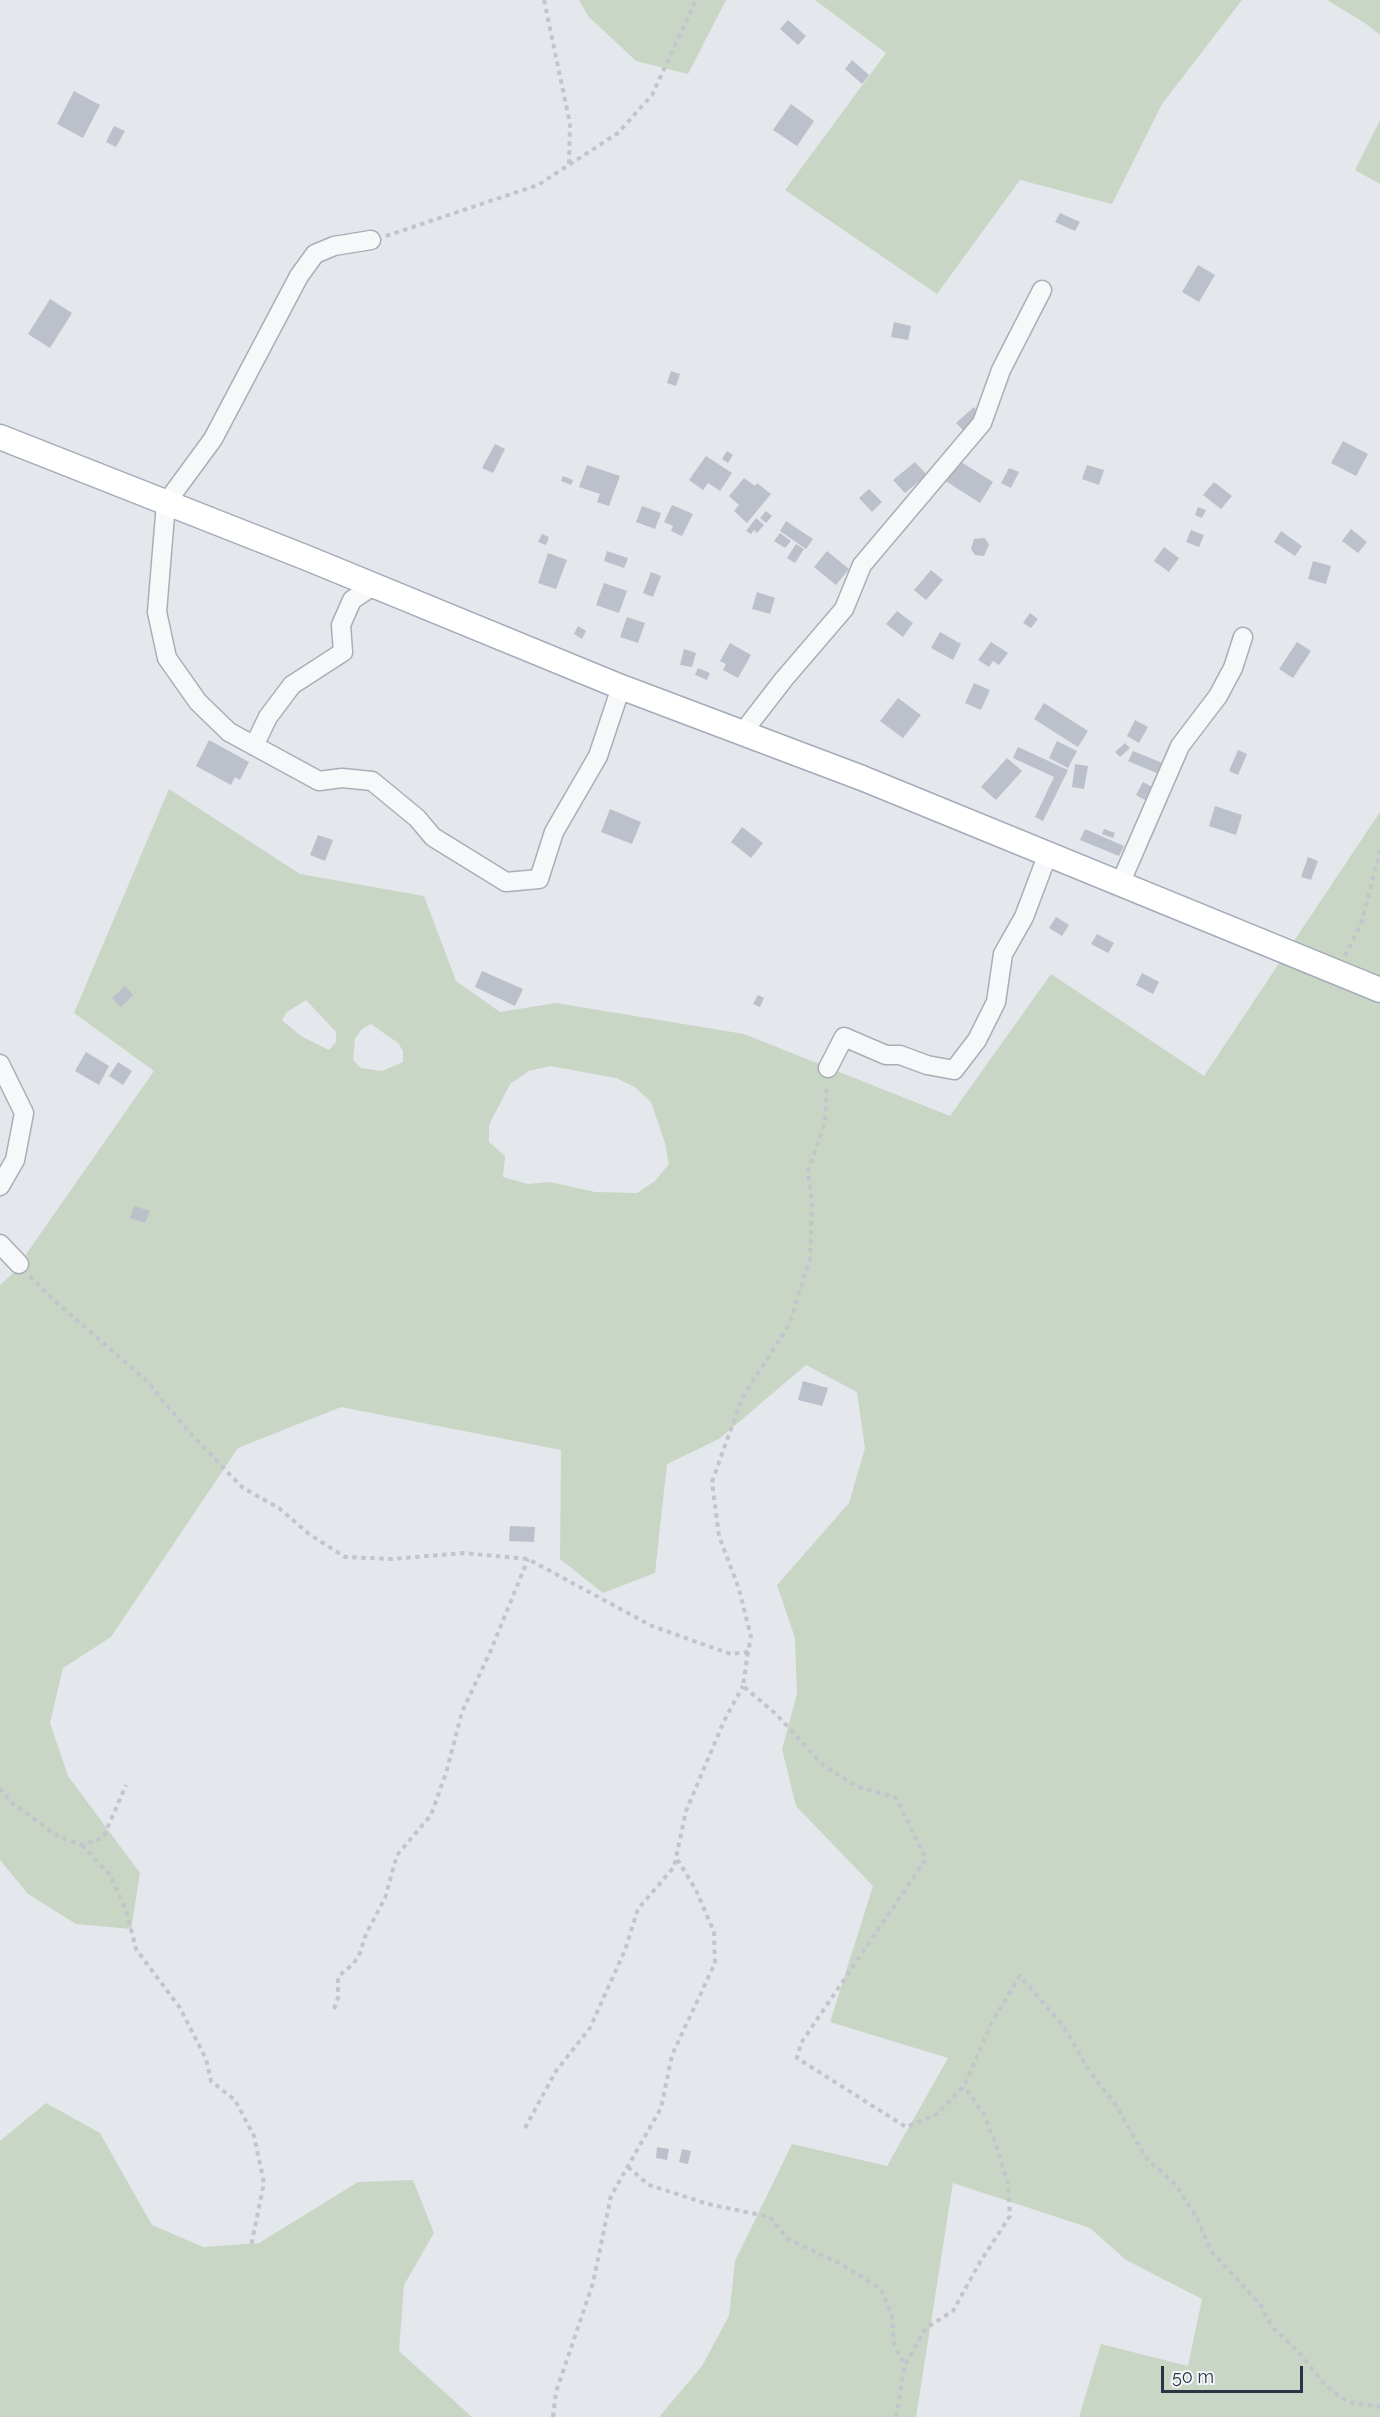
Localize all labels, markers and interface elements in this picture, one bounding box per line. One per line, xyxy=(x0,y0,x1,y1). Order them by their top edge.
scale bar xyxy=(1164,2354,1306,2392)
text: 50 m xyxy=(1172,2366,1214,2387)

